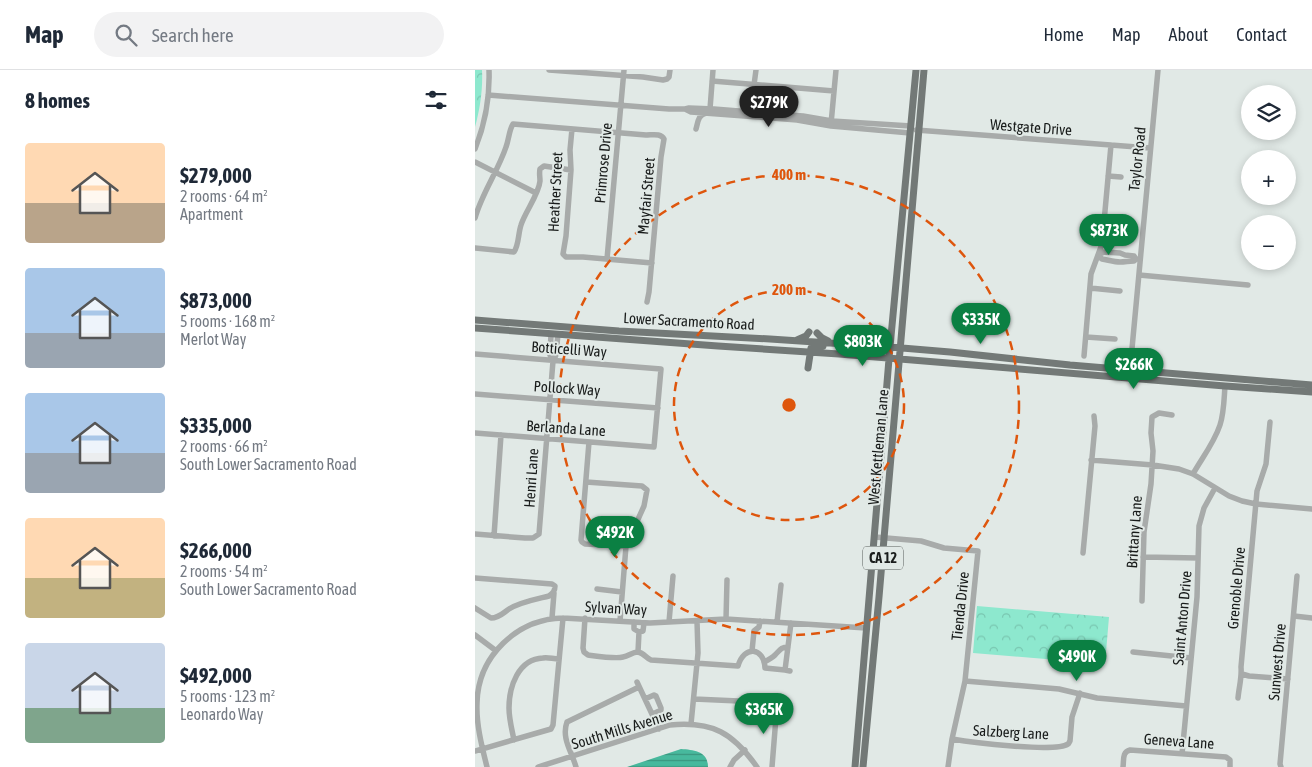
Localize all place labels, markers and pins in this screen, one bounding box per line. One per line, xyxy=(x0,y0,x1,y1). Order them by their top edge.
pin: $279K xyxy=(734,85,804,128)
pin: $873K xyxy=(1074,214,1144,256)
pin: $335K xyxy=(946,302,1016,345)
pin: $803K xyxy=(828,324,898,367)
pin: $266K xyxy=(1099,348,1169,390)
centre of rings xyxy=(780,396,798,414)
pin: $492K xyxy=(580,516,650,558)
pin: $490K xyxy=(1042,640,1112,682)
pin: $365K xyxy=(729,692,799,735)

